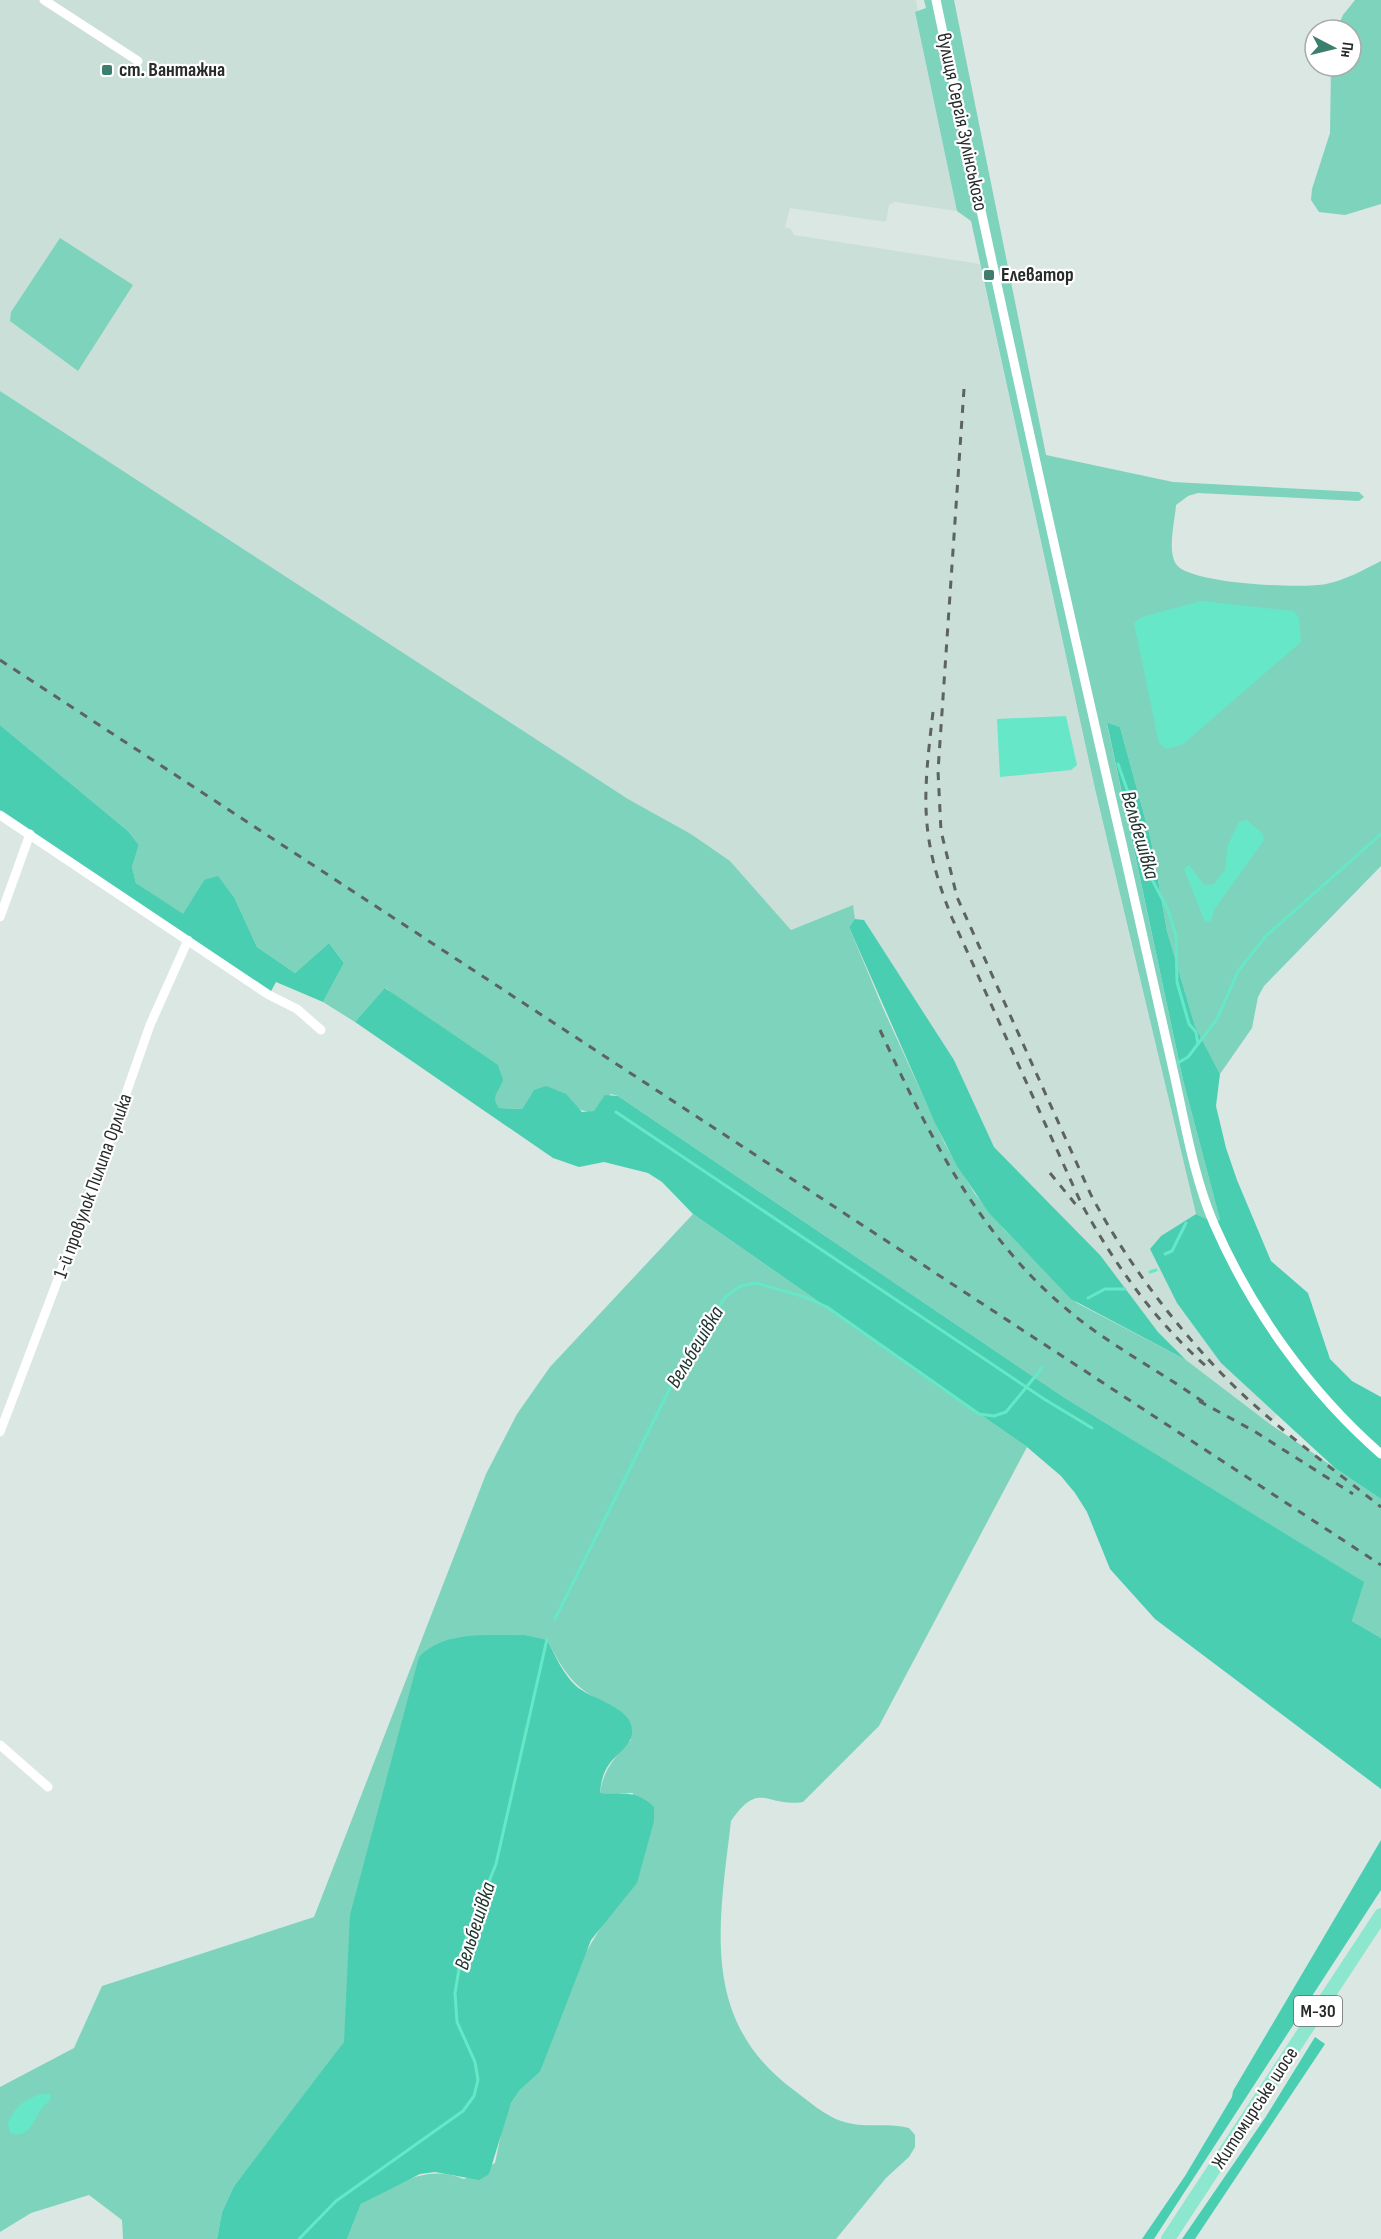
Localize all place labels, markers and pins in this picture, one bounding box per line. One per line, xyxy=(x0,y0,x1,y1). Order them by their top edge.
place label: ст. Вантажна xyxy=(119,58,225,82)
marker: ст. Вантажна xyxy=(100,63,114,77)
place label: Елеватор xyxy=(1001,263,1074,287)
marker: Елеватор xyxy=(982,268,996,282)

